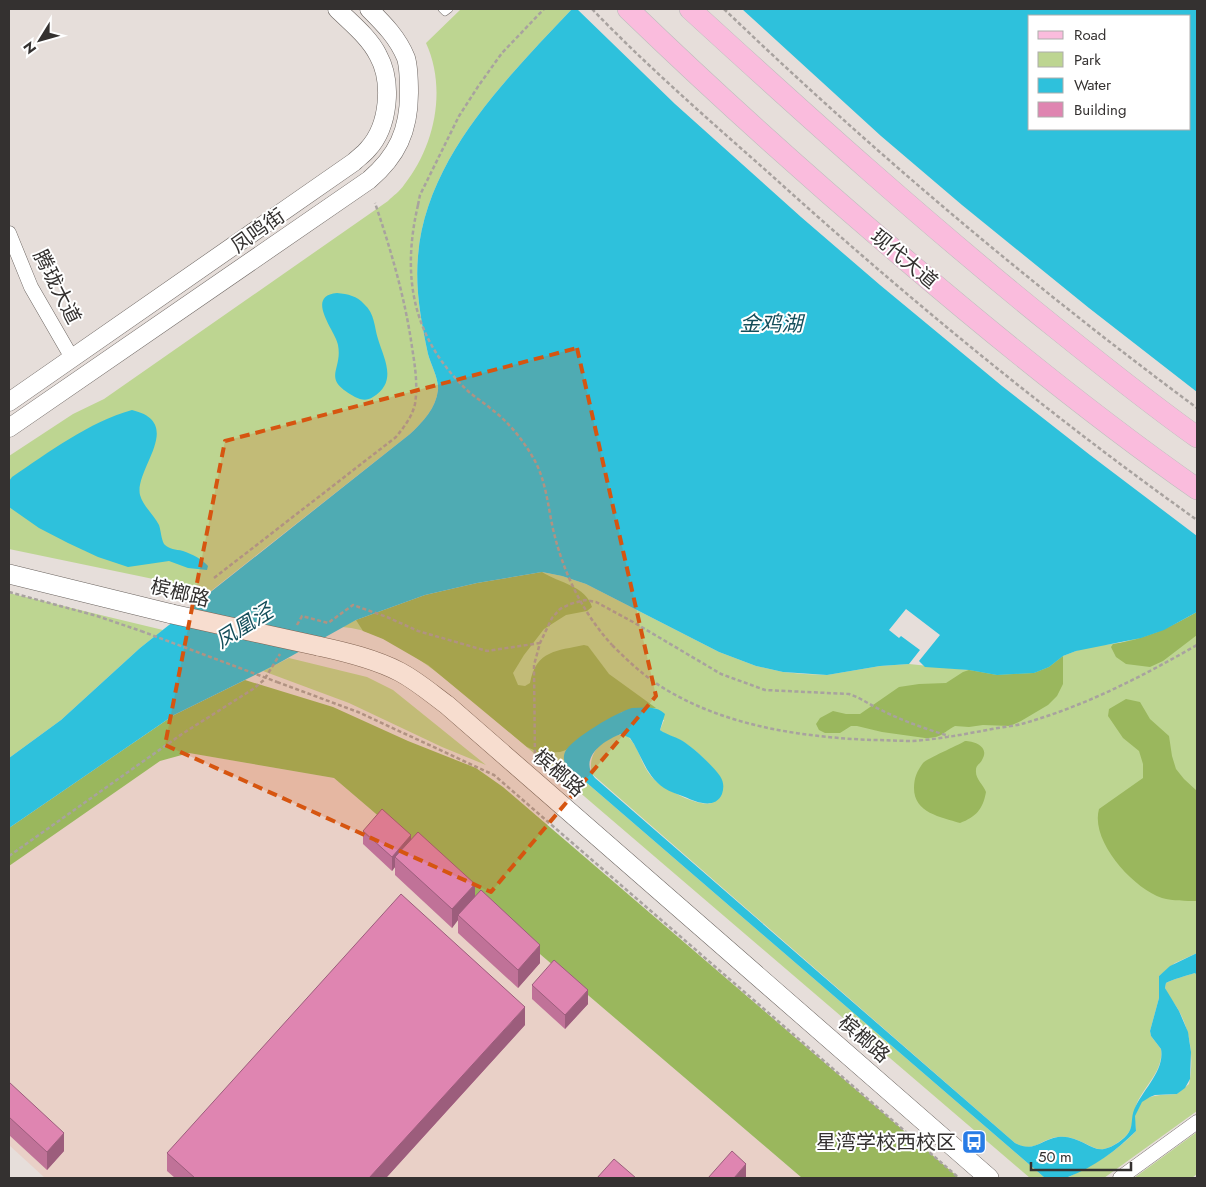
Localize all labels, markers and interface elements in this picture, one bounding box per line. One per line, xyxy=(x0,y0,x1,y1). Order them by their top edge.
north arrow xyxy=(15,15,65,65)
legend xyxy=(1028,15,1191,130)
text: Road xyxy=(1074,24,1106,46)
text: N xyxy=(18,37,41,58)
text: Park xyxy=(1074,49,1101,71)
text: Water xyxy=(1074,74,1112,96)
text: Building xyxy=(1074,99,1126,121)
street label: 凤鸣街 xyxy=(225,202,291,260)
street label: 现代大道 xyxy=(864,222,944,296)
street label: 腾珑大道 xyxy=(26,245,88,329)
water label: 金鸡湖 xyxy=(740,309,805,339)
street label: 槟榔路 xyxy=(147,572,213,614)
water label: 凤凰泾 xyxy=(209,596,280,655)
street label: 槟榔路 xyxy=(527,742,591,804)
street label: 槟榔路 xyxy=(832,1008,896,1070)
place label: 星湾学校西校区 xyxy=(816,1128,956,1157)
bus stop icon: 星湾学校西校区 xyxy=(961,1129,987,1155)
scale bar xyxy=(1031,1140,1131,1172)
text: 50 m xyxy=(1038,1146,1072,1168)

